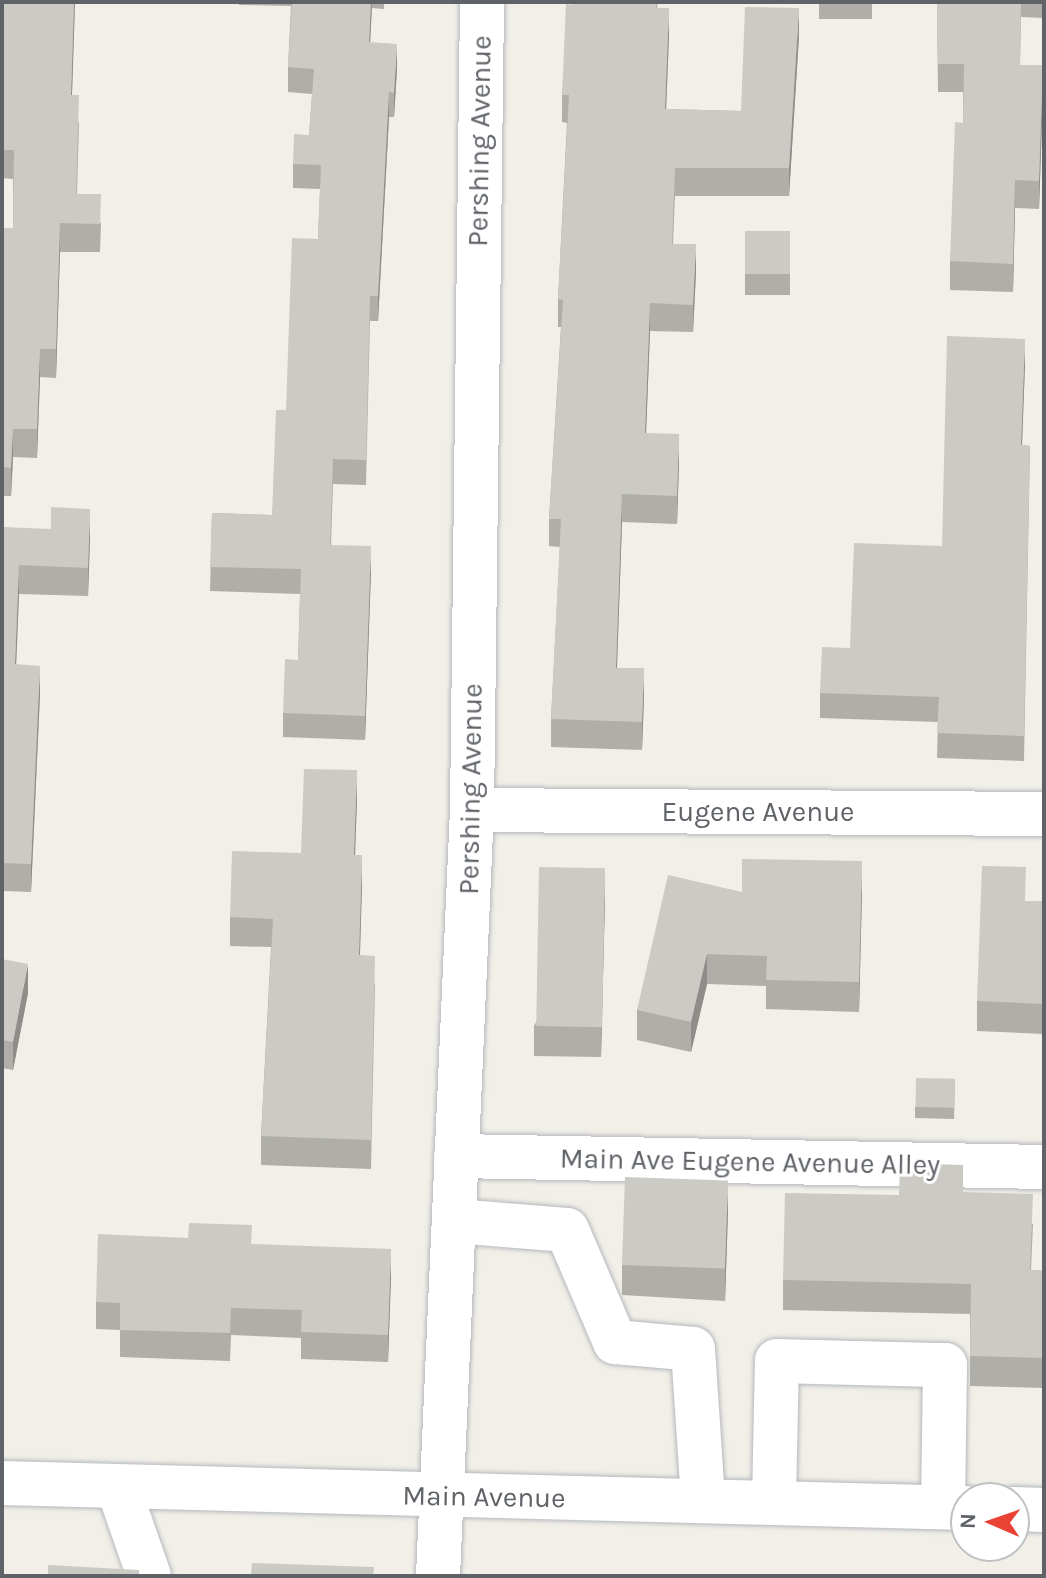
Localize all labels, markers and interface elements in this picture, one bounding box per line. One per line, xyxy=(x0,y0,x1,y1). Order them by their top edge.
street label: Pershing Avenue xyxy=(461,35,499,247)
street label: Pershing Avenue xyxy=(452,683,490,895)
street label: Eugene Avenue xyxy=(662,795,854,829)
street label: Main Ave Eugene Avenue Alley xyxy=(560,1142,940,1182)
street label: Main Avenue xyxy=(402,1479,566,1515)
north arrow xyxy=(950,1482,1030,1562)
text: N xyxy=(955,1513,981,1530)

